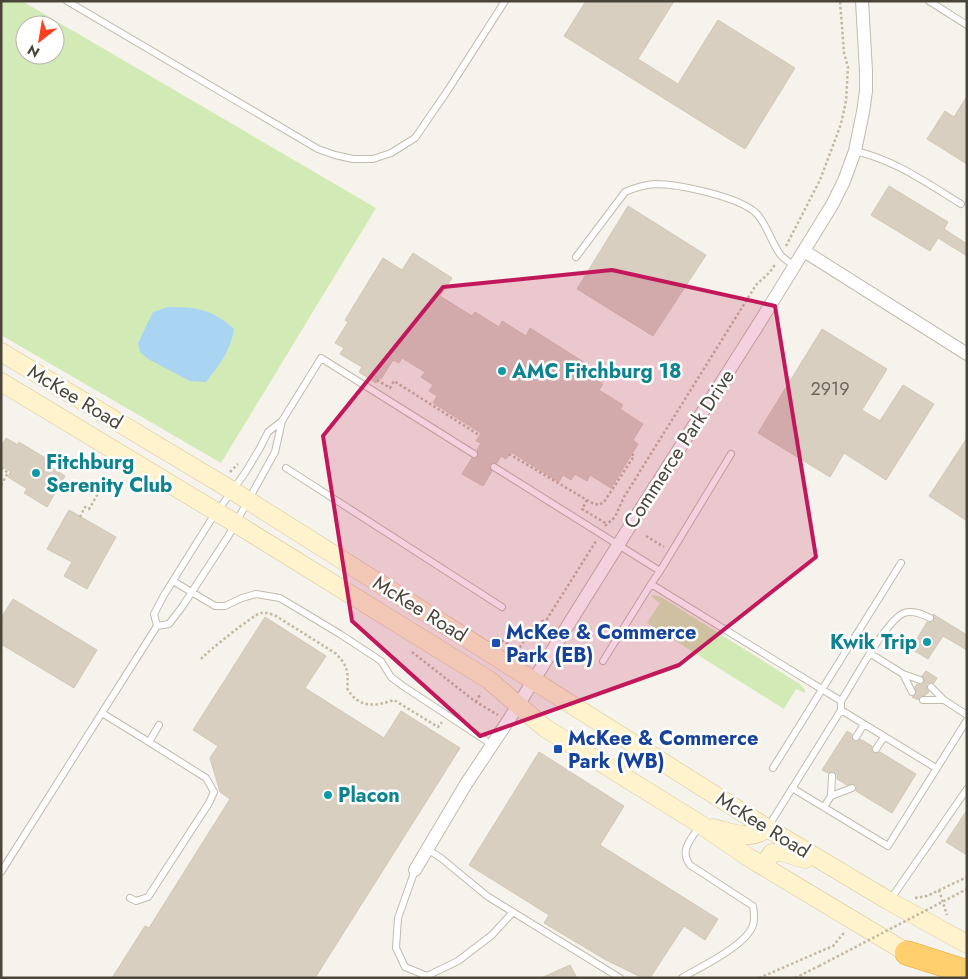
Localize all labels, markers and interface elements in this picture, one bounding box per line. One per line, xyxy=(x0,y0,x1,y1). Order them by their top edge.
north arrow xyxy=(15,15,65,65)
text: N xyxy=(23,40,43,63)
street label: McKee Road xyxy=(22,357,128,437)
place label: AMC Fitchburg 18 xyxy=(511,357,681,386)
street label: Commerce Park Drive xyxy=(617,364,741,534)
marker: AMC Fitchburg 18 xyxy=(496,365,508,377)
house number: 2919 xyxy=(810,376,850,402)
place label: Fitchburg Serenity Club xyxy=(46,448,172,500)
marker: Fitchburg Serenity Club xyxy=(30,467,42,479)
street label: McKee Road xyxy=(367,569,473,649)
place label: McKee & Commerce Park (EB) xyxy=(506,618,696,670)
place label: Kwik Trip xyxy=(830,628,917,657)
marker: Kwik Trip xyxy=(921,636,933,648)
marker: McKee & Commerce Park (EB) xyxy=(490,637,502,649)
place label: McKee & Commerce Park (WB) xyxy=(568,724,758,776)
marker: McKee & Commerce Park (WB) xyxy=(552,743,564,755)
place label: Placon xyxy=(338,781,400,810)
street label: McKee Road xyxy=(710,785,816,865)
marker: Placon xyxy=(322,789,334,801)

